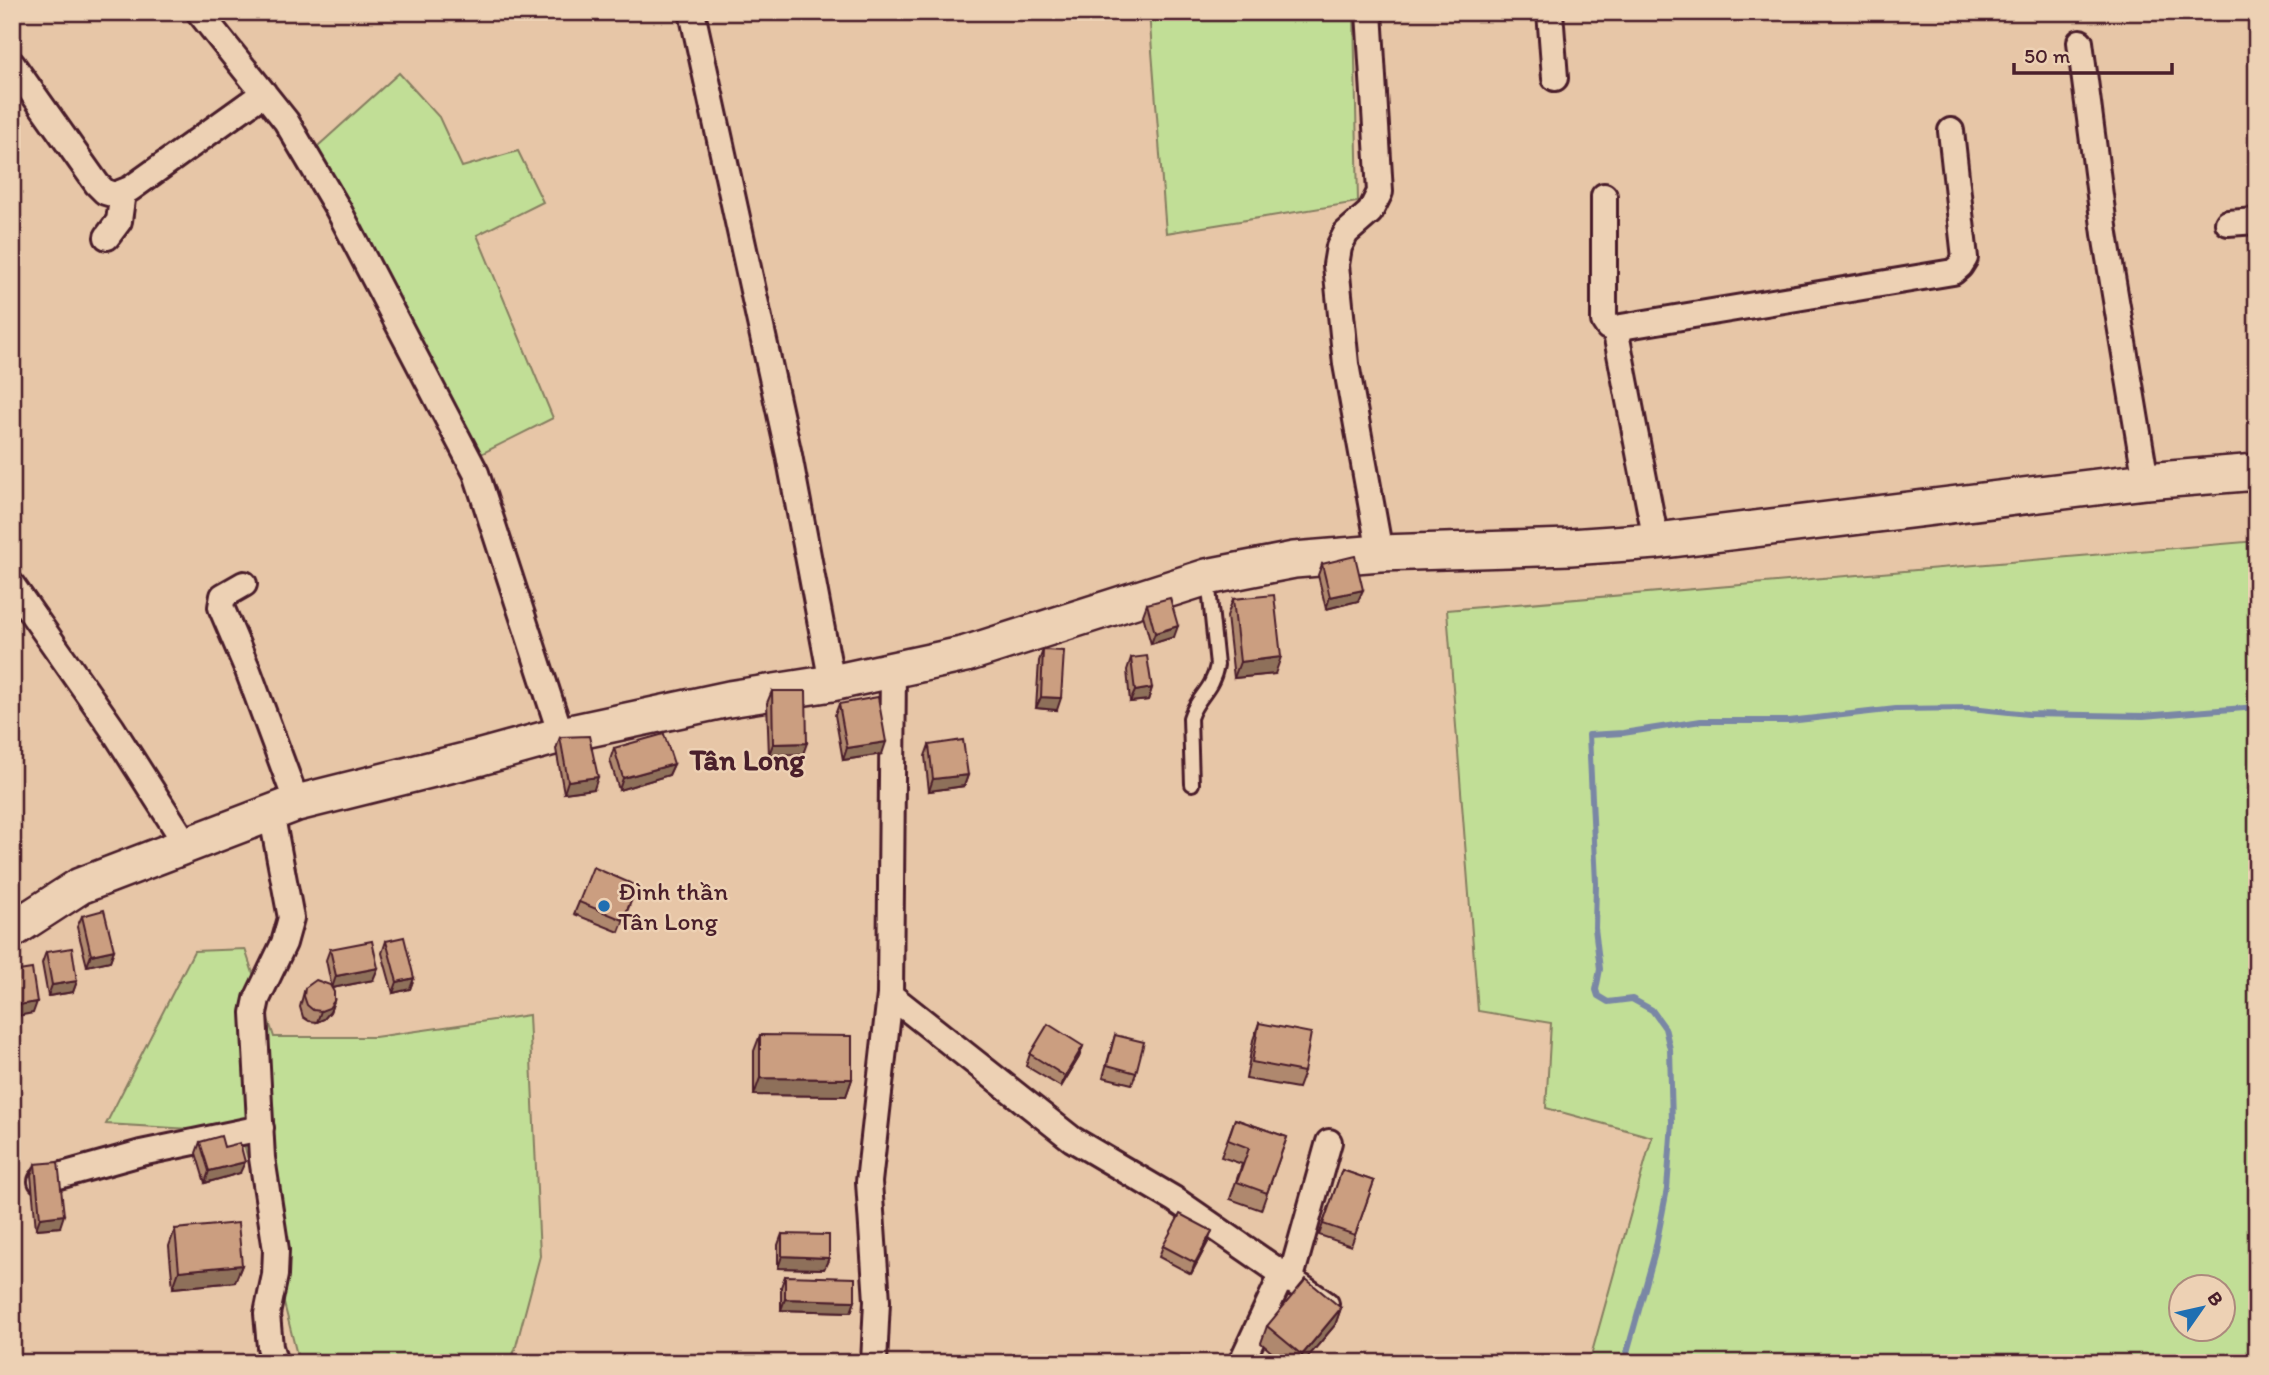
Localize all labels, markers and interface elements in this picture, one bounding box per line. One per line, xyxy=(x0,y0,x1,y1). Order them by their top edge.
scale bar xyxy=(2014,32,2171,76)
text: 50 m xyxy=(2024,43,2071,68)
district label: Tân Long xyxy=(688,741,805,778)
place label: Đình thần Tân Long xyxy=(618,875,728,937)
marker: Đình thần Tân Long xyxy=(596,898,612,914)
north arrow xyxy=(2168,1274,2238,1344)
text: B xyxy=(2203,1287,2229,1310)

